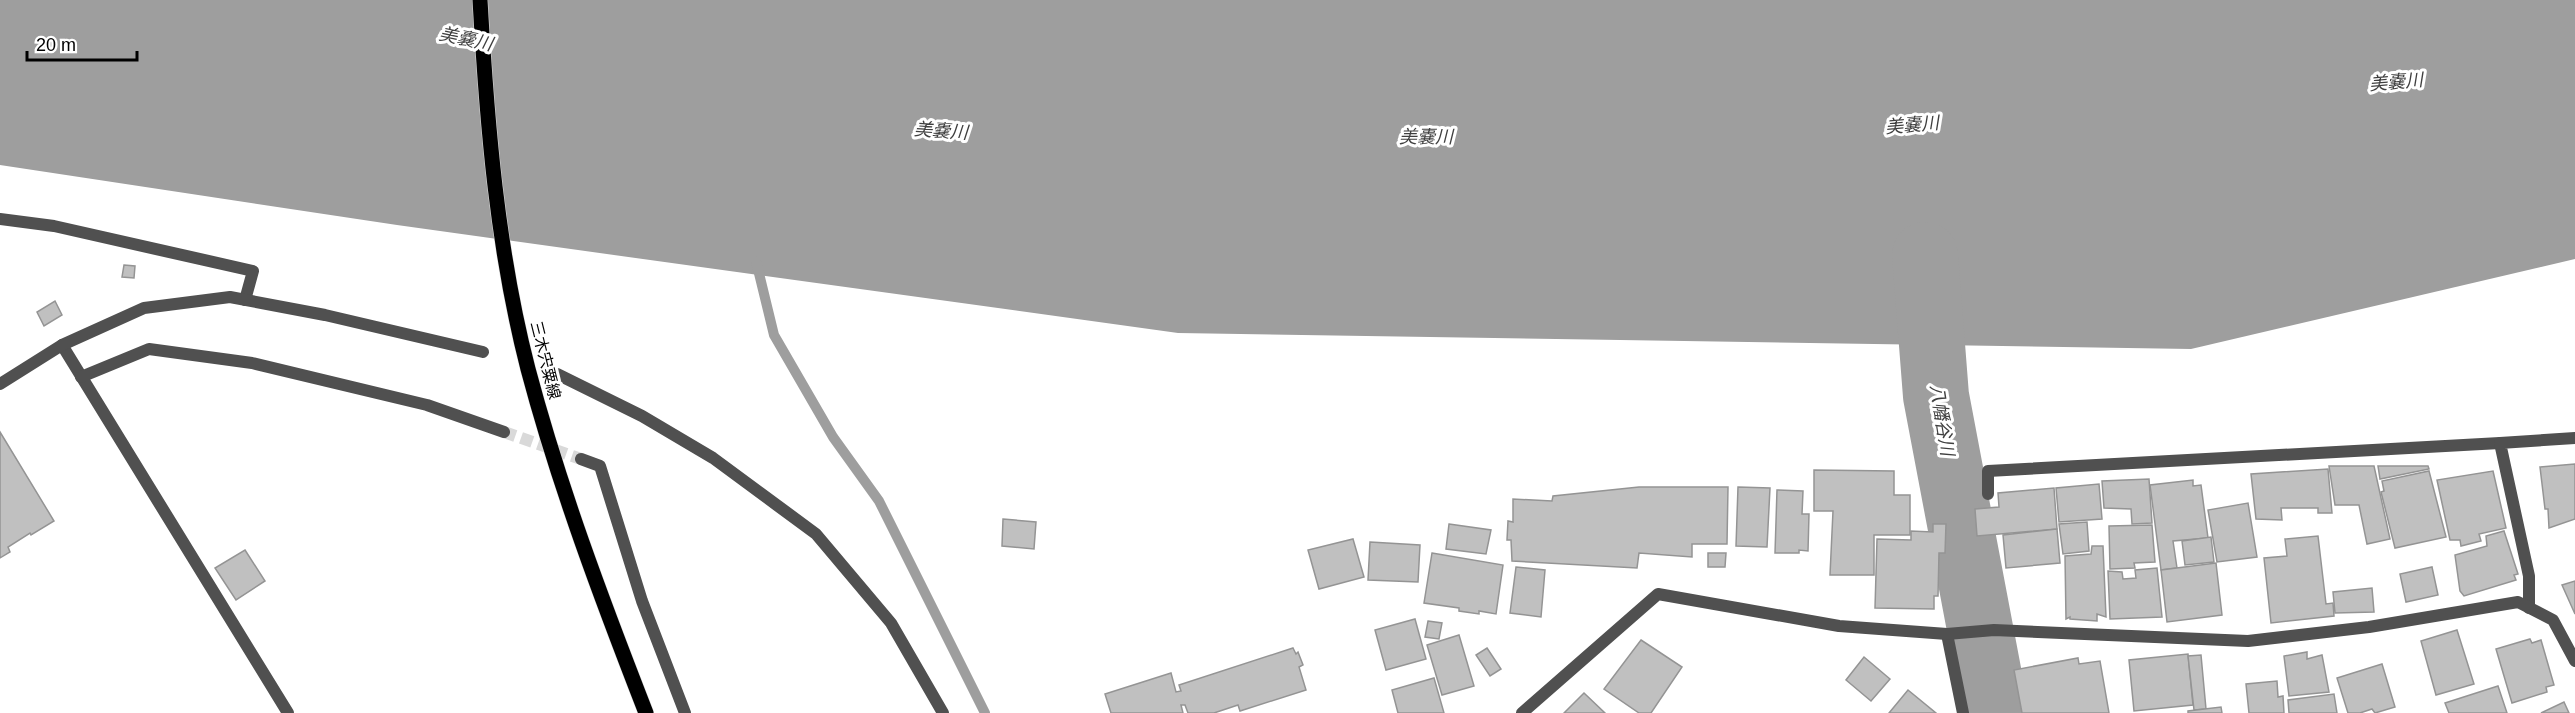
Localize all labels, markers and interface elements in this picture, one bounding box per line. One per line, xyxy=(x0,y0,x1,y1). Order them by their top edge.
scale bar xyxy=(27,24,136,62)
water label: 美嚢川 xyxy=(438,24,496,55)
text: 20 m xyxy=(36,35,76,55)
water label: 美嚢川 xyxy=(2368,70,2426,94)
water label: 美嚢川 xyxy=(1884,113,1942,137)
water label: 美嚢川 xyxy=(913,119,971,143)
water label: 美嚢川 xyxy=(1399,127,1455,147)
street label: 三木宍粟線 xyxy=(528,319,563,401)
water label: 八幡谷川 xyxy=(1926,383,1958,459)

